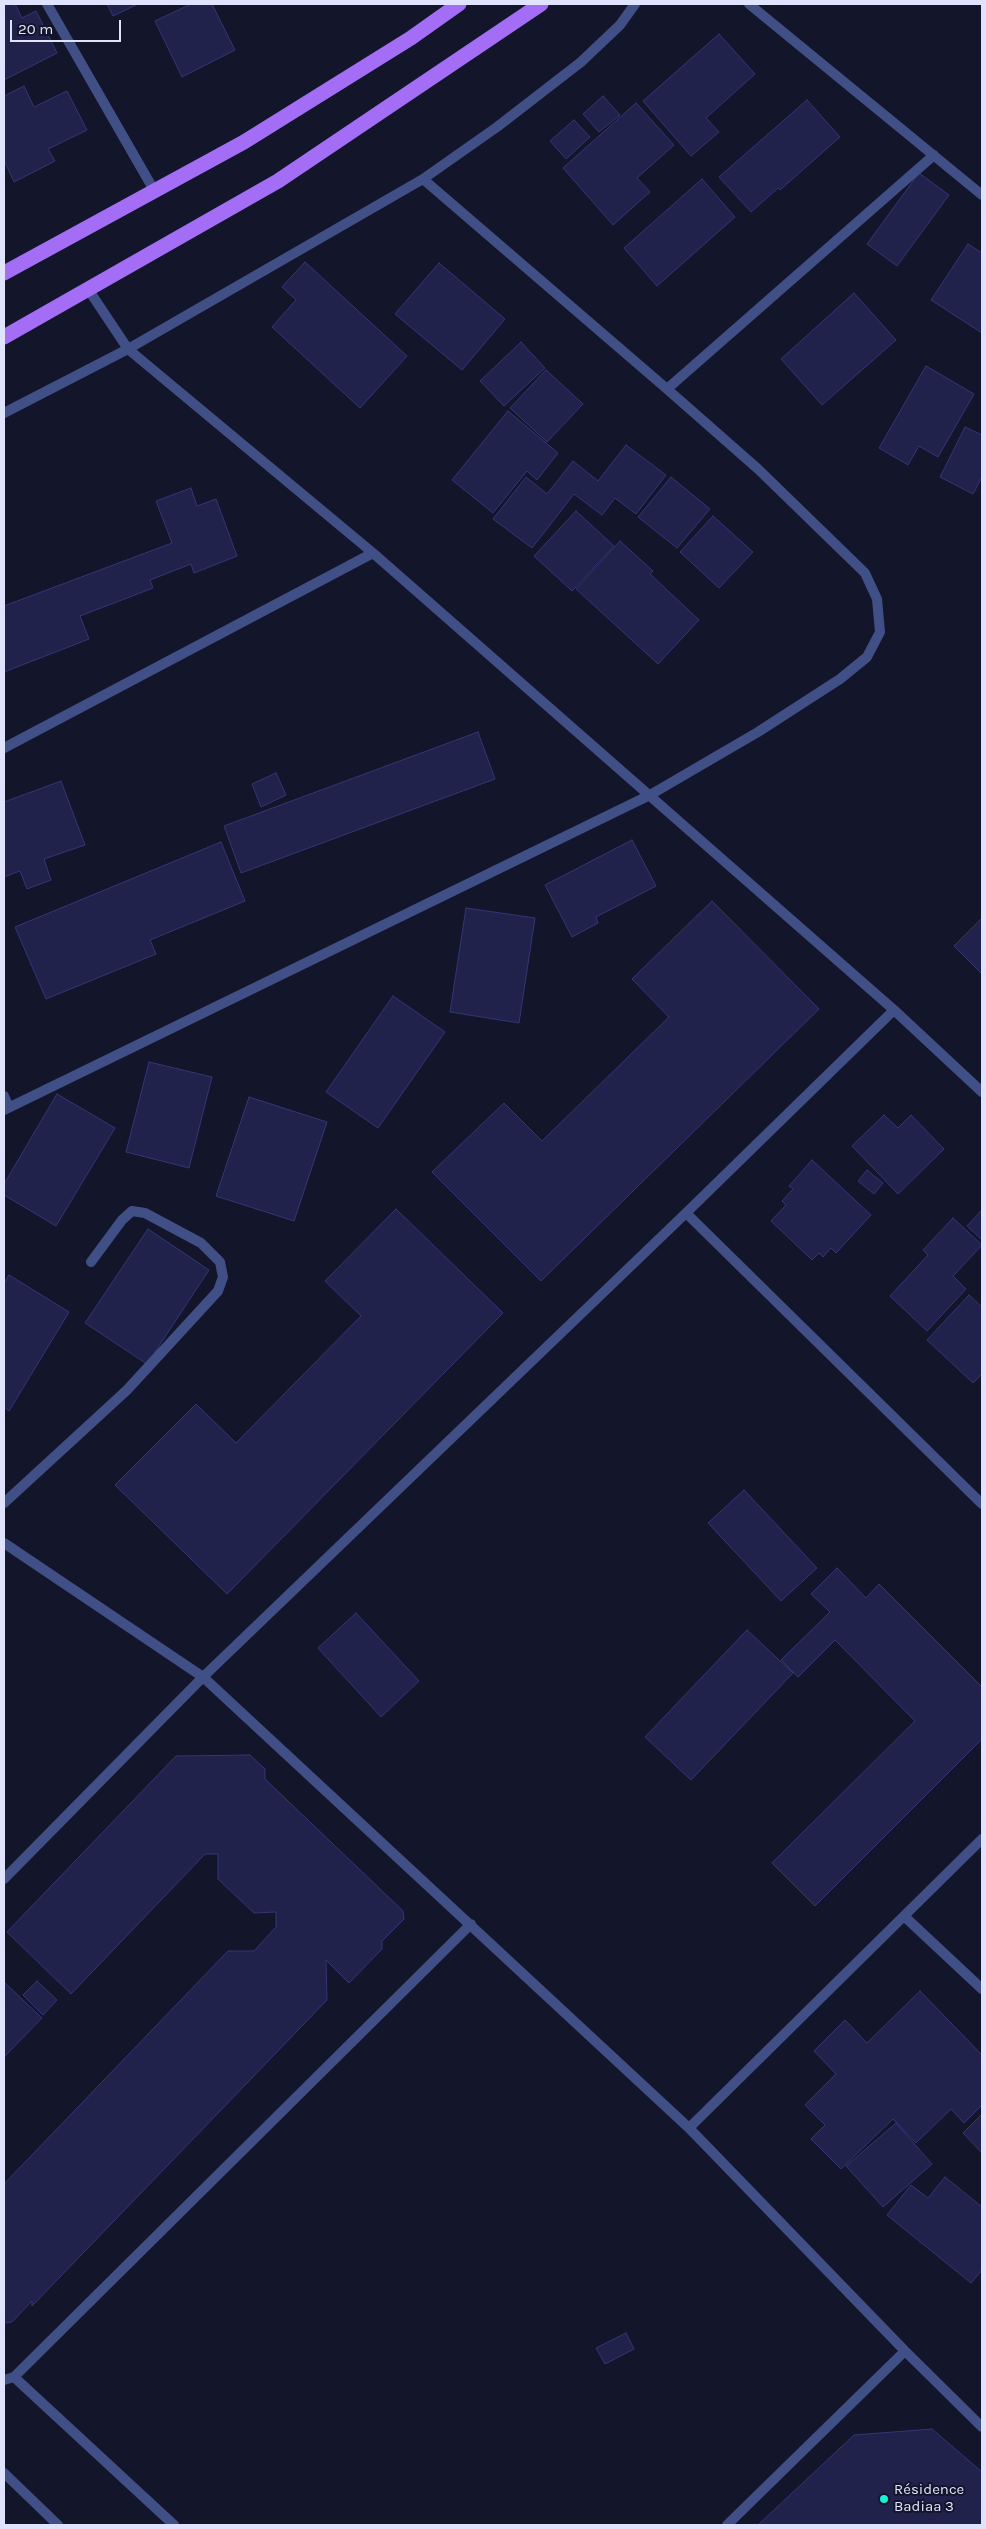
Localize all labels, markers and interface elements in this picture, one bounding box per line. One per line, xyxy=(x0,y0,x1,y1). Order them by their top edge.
scale bar xyxy=(12,10,124,42)
text: 20 m xyxy=(18,20,53,38)
place label: Résidence Badiaa 3 xyxy=(894,2481,964,2516)
marker: Résidence Badiaa 3 xyxy=(878,2493,890,2505)

